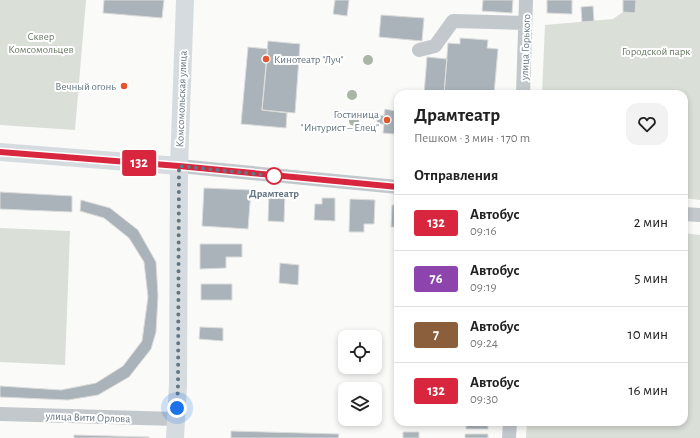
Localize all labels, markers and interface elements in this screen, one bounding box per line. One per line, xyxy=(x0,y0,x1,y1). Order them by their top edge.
street label: улица Горького xyxy=(519,14,532,81)
park label: Сквер Комсомольцев xyxy=(8,31,74,55)
park label: Городской парк xyxy=(622,46,690,57)
street label: Комсомольская улица xyxy=(174,51,189,148)
marker: Кинотеатр "Луч" xyxy=(261,54,271,64)
place label: Кинотеатр "Луч" xyxy=(274,54,344,65)
place label: Вечный огонь xyxy=(55,81,116,92)
marker: Вечный огонь xyxy=(119,81,129,91)
button: heart xyxy=(626,103,668,145)
text: Драмтеатр xyxy=(414,106,500,125)
place label: Гостиница "Интурист – Елец" xyxy=(301,109,379,133)
marker: Гостиница "Интурист – Елец" xyxy=(382,115,392,125)
text: Пешком · 3 мин · 170 m xyxy=(414,132,530,145)
line badge: 132 xyxy=(116,150,162,176)
text: 132 xyxy=(130,156,148,170)
marker: Драмтеатр xyxy=(265,167,283,185)
text: Отправления xyxy=(414,168,498,183)
place label: Драмтеатр xyxy=(249,188,299,199)
text: Автобус xyxy=(470,207,520,222)
text: 2 мин xyxy=(634,215,668,230)
text: 132 xyxy=(427,216,445,230)
text: 09:16 xyxy=(470,225,497,238)
text: Автобус xyxy=(470,263,520,278)
text: 5 мин xyxy=(634,271,668,286)
text: 76 xyxy=(430,272,442,286)
text: 09:19 xyxy=(470,281,497,294)
text: Автобус xyxy=(470,319,520,334)
text: 10 мин xyxy=(628,327,668,342)
text: 7 xyxy=(433,328,439,342)
map controls xyxy=(338,330,382,426)
button: locate xyxy=(338,330,382,374)
text: 09:24 xyxy=(470,337,498,350)
text: Автобус xyxy=(470,375,520,390)
button: layers xyxy=(338,382,382,426)
text: 16 мин xyxy=(628,383,668,398)
text: 132 xyxy=(427,384,445,398)
text: 09:30 xyxy=(470,393,498,406)
your location xyxy=(167,398,187,418)
street label: улица Вити Орлова xyxy=(44,410,131,424)

